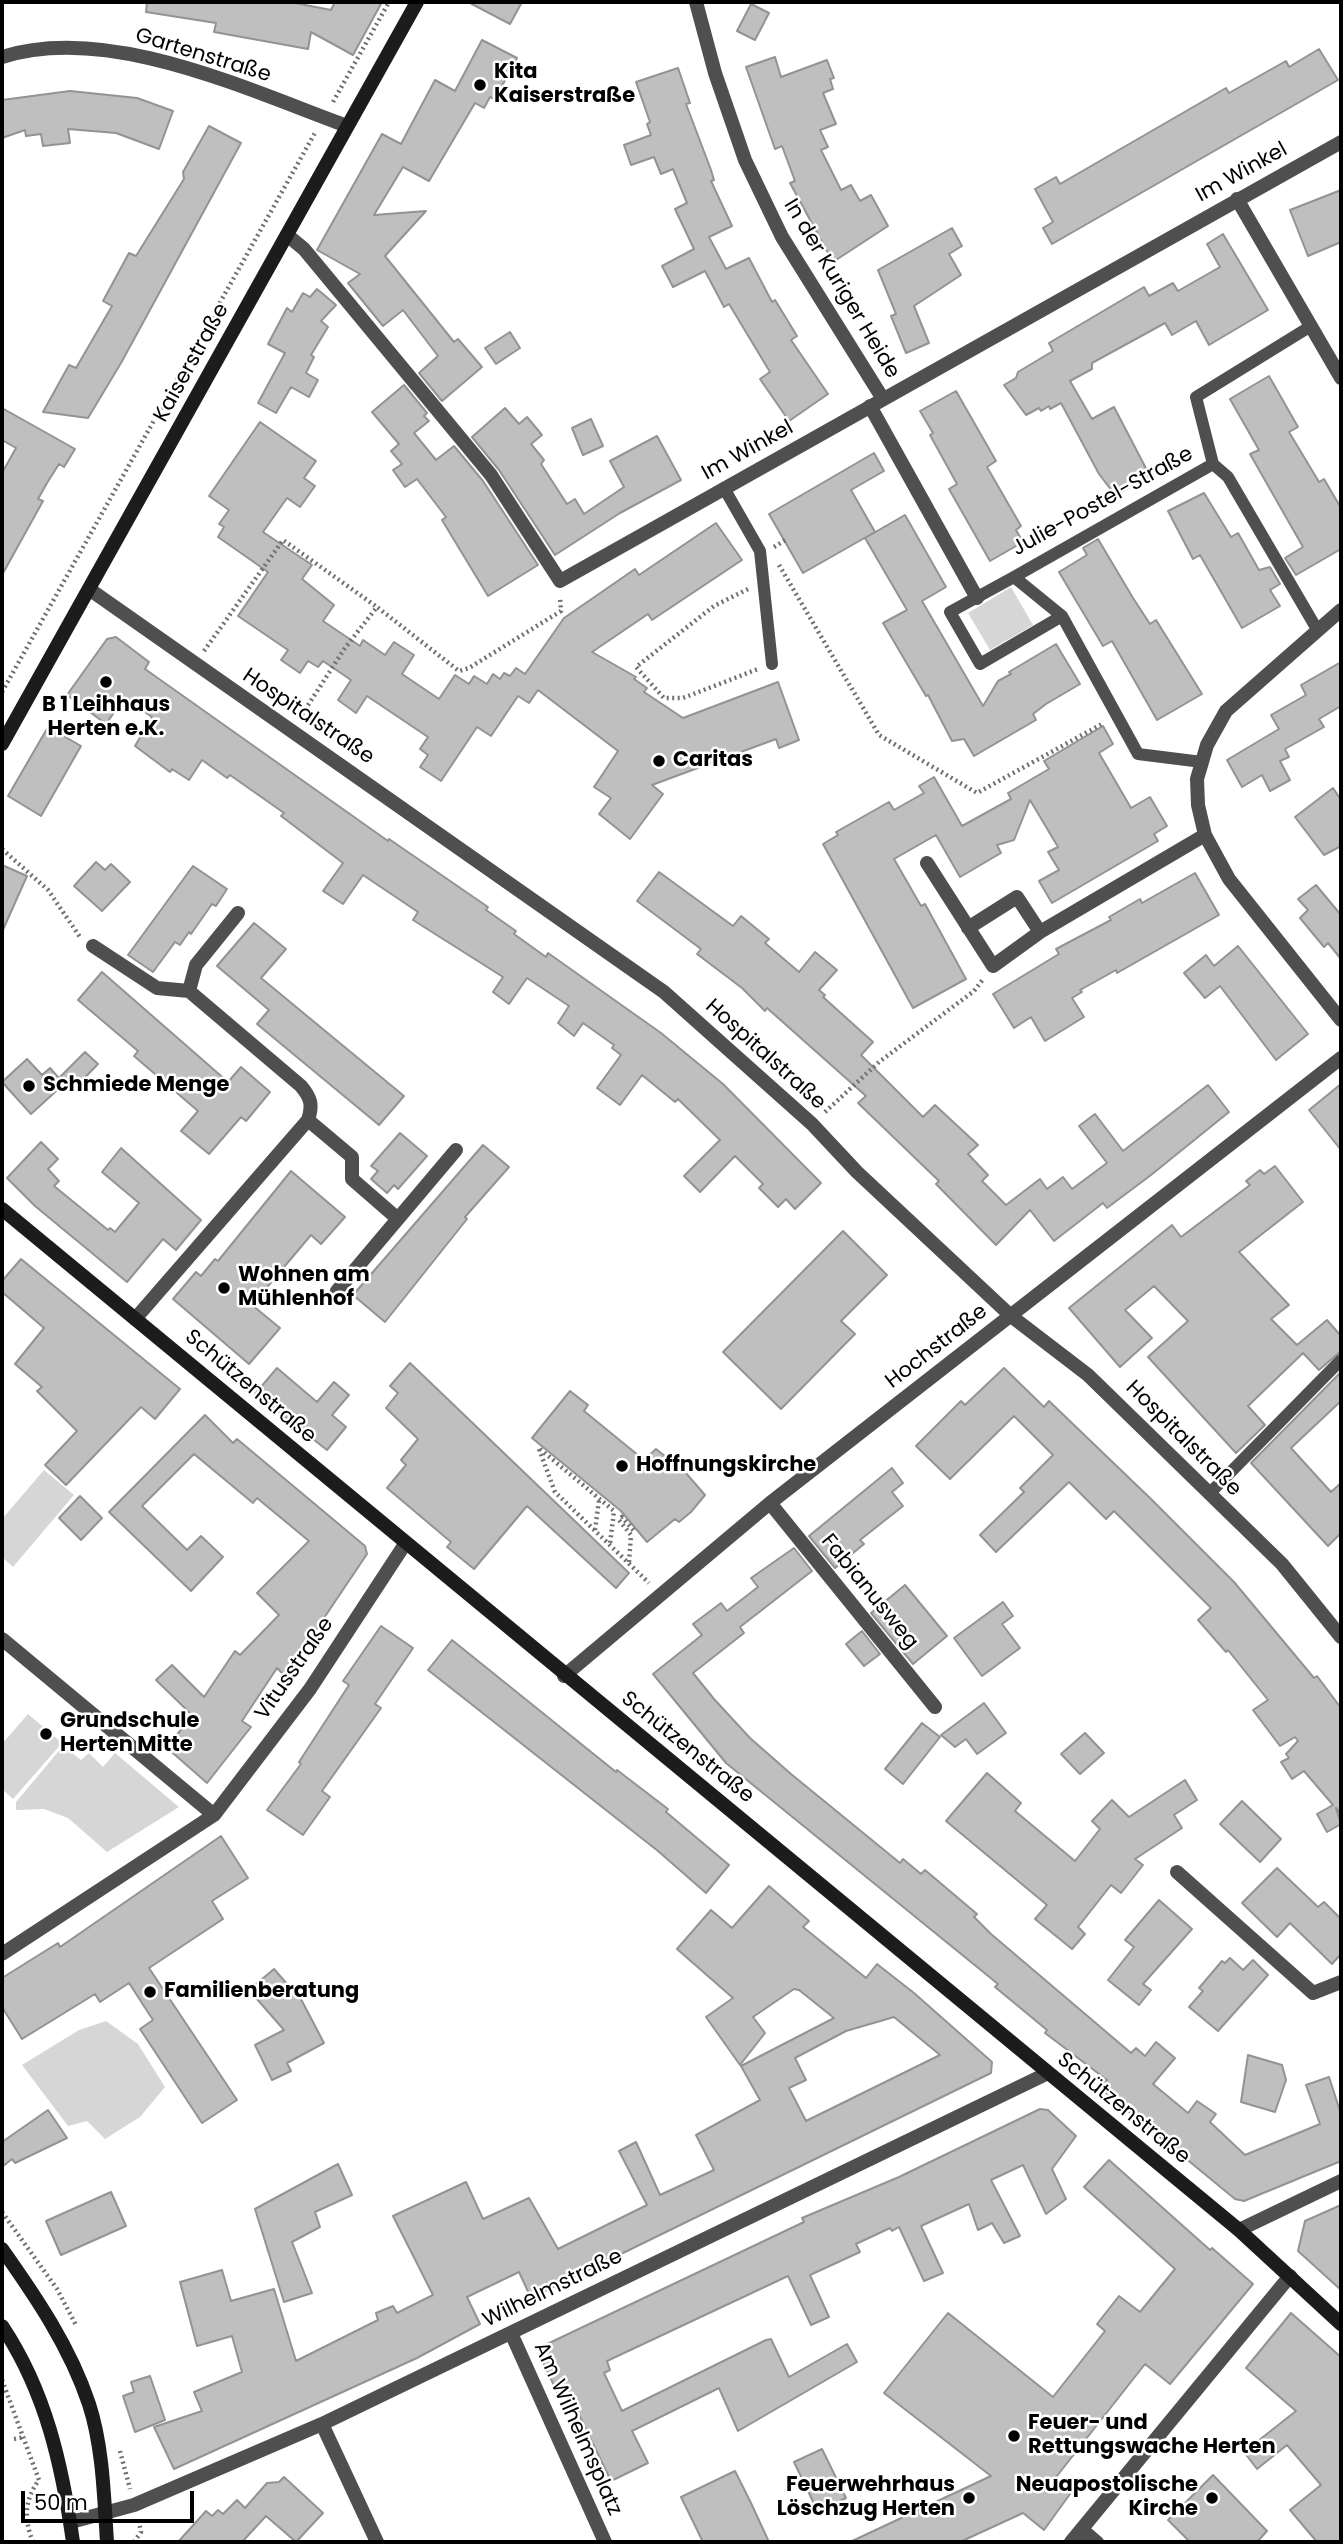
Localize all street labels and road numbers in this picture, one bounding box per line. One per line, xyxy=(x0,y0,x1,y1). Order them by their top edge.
street label: Gartenstraße xyxy=(132,23,274,89)
street label: Im Winkel xyxy=(1192,138,1292,208)
street label: In der Kuriger Heide xyxy=(778,195,904,383)
street label: Kaiserstraße xyxy=(149,299,235,427)
street label: Im Winkel xyxy=(698,416,798,486)
street label: Julie-Postel-Straße xyxy=(1008,442,1198,562)
street label: Hospitalstraße xyxy=(237,664,379,770)
street label: Hospitalstraße xyxy=(700,994,830,1116)
street label: Hochstraße xyxy=(881,1299,993,1395)
street label: Schützenstraße xyxy=(179,1325,321,1449)
street label: Hospitalstraße xyxy=(1120,1376,1246,1502)
street label: Fabianusweg xyxy=(815,1529,923,1655)
street label: Vitusstraße xyxy=(250,1613,340,1725)
street label: Schützenstraße xyxy=(616,1687,758,1809)
street label: Schützenstraße xyxy=(1052,2048,1194,2170)
street label: Wilhelmstraße xyxy=(479,2244,627,2334)
street label: Am Wilhelmsplatz xyxy=(527,2338,627,2520)

